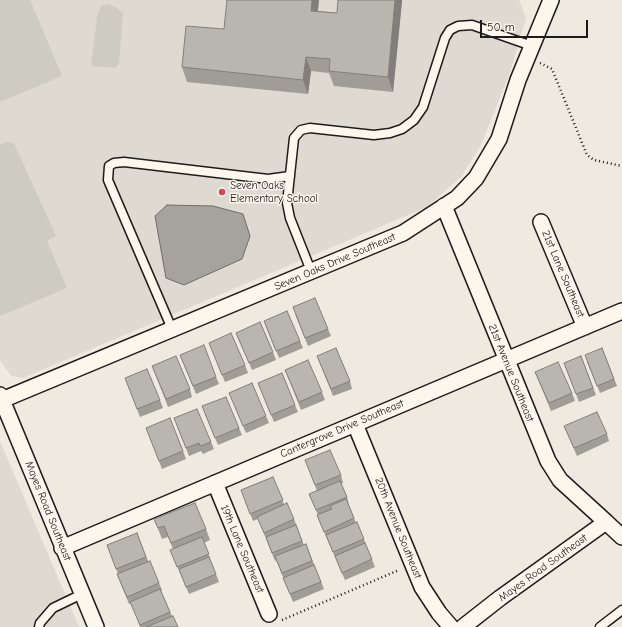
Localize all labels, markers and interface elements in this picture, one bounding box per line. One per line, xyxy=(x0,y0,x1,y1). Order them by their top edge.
scale bar xyxy=(482,12,590,38)
text: 50 m xyxy=(487,20,515,34)
place label: Seven Oaks Elementary School xyxy=(230,179,318,205)
marker: Seven Oaks Elementary School xyxy=(217,187,227,197)
street label: 21st Lane Southeast xyxy=(539,229,587,319)
street label: Seven Oaks Drive Southeast xyxy=(272,230,398,294)
street label: 21st Avenue Southeast xyxy=(485,322,537,424)
street label: Cantergrove Drive Southeast xyxy=(278,397,406,461)
street label: Mayes Road Southeast xyxy=(22,459,74,563)
street label: 20th Avenue Southeast xyxy=(372,476,424,580)
street label: 19th Lane Southeast xyxy=(217,503,267,595)
street label: Mayes Road Southeast xyxy=(496,531,590,605)

